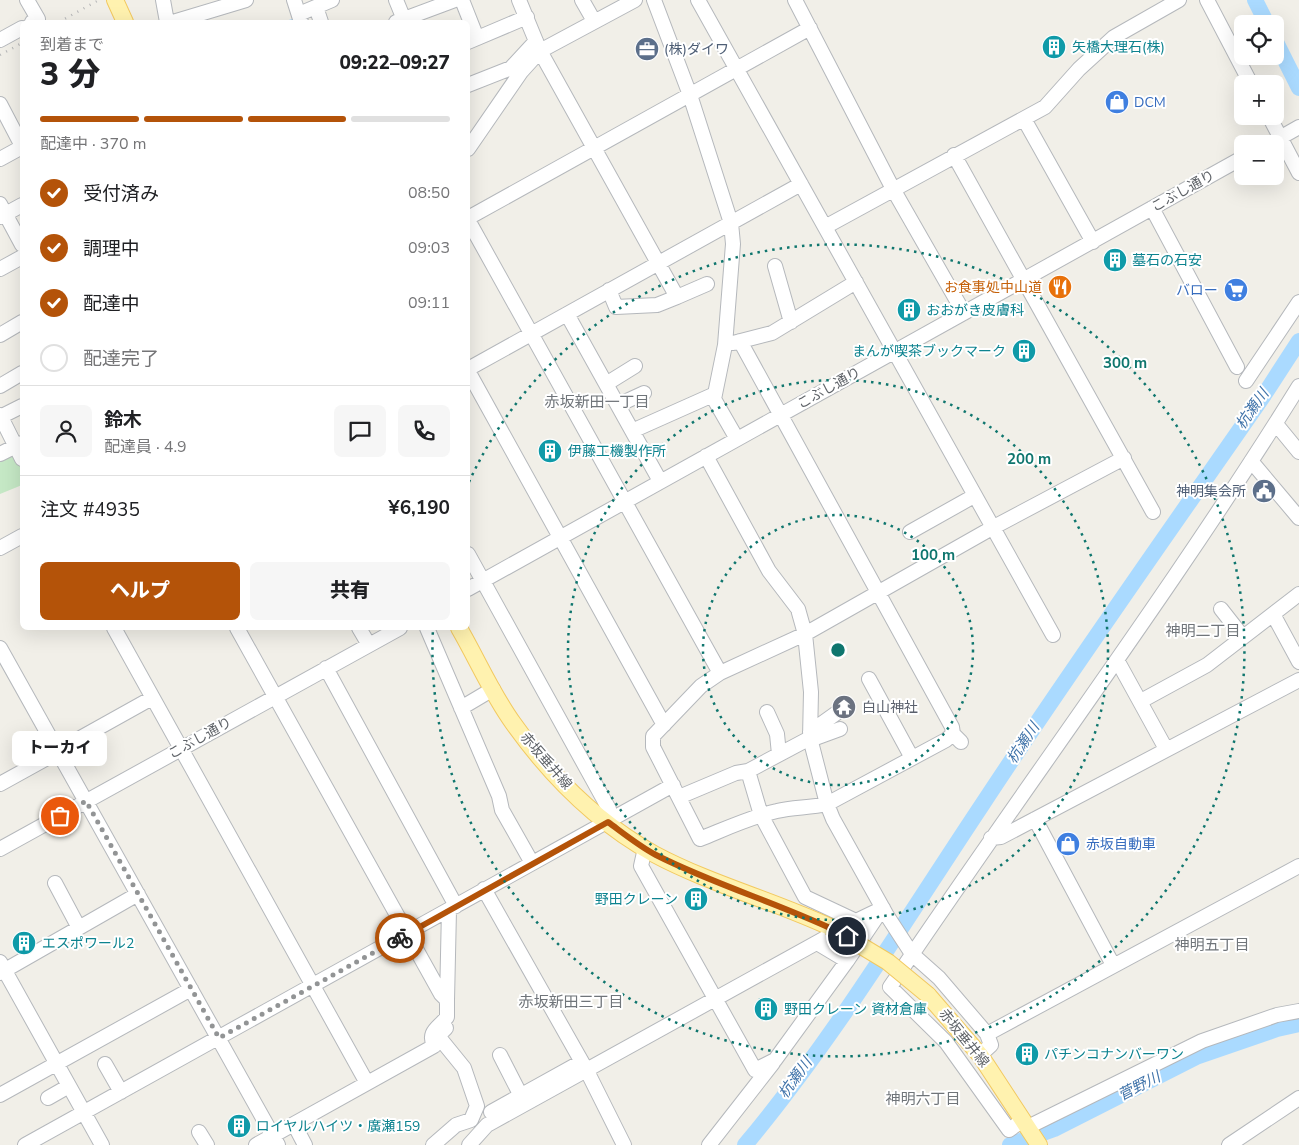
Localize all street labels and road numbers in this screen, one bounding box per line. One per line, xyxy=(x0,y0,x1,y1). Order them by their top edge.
street label: こぶし通り xyxy=(1148,166,1218,216)
street label: こぶし通り xyxy=(794,363,864,413)
street label: こぶし通り xyxy=(165,713,235,763)
street label: 赤坂垂井線 xyxy=(516,728,576,794)
street label: 赤坂垂井線 xyxy=(935,1005,993,1071)

